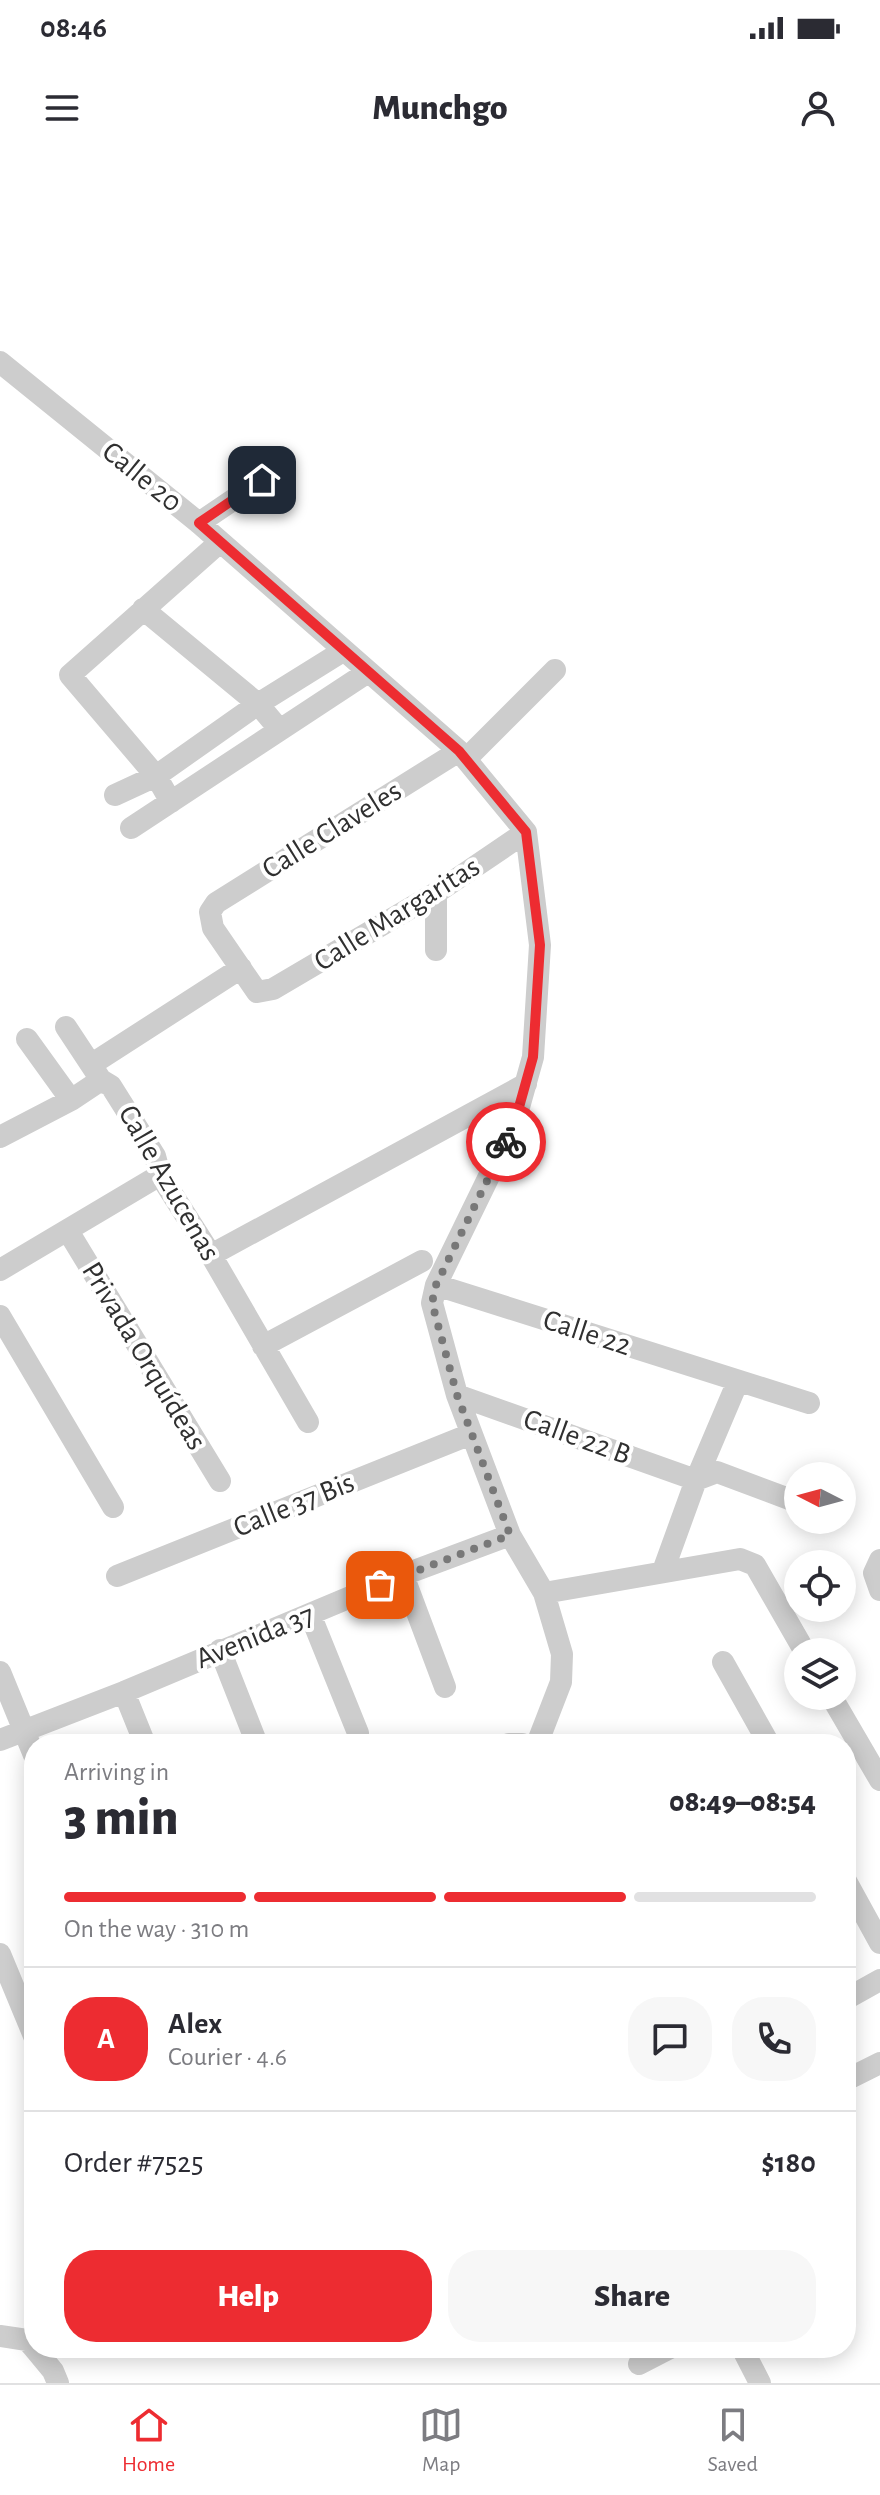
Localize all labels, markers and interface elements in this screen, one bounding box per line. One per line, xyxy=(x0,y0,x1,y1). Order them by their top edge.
text: 08:46 xyxy=(40,13,107,43)
icon: menu xyxy=(40,86,84,130)
icon: person xyxy=(796,86,840,130)
text: Munchgo xyxy=(372,90,508,126)
street label: Calle 20 xyxy=(97,436,187,518)
pin xyxy=(228,446,296,514)
icon: home xyxy=(240,458,284,502)
street label: Calle Claveles xyxy=(257,775,407,885)
street label: Calle Margaritas xyxy=(309,851,485,977)
street label: Calle Azucenas xyxy=(113,1100,225,1266)
courier xyxy=(466,1102,546,1182)
icon: bike xyxy=(484,1120,528,1164)
street label: Privada Orquídeas xyxy=(76,1257,212,1455)
street label: Calle 22 xyxy=(539,1305,635,1361)
street label: Calle 22 B xyxy=(520,1404,634,1470)
north arrow xyxy=(784,1462,856,1534)
map controls xyxy=(784,1462,856,1710)
street label: Calle 37 Bis xyxy=(229,1467,359,1543)
button: locate xyxy=(784,1550,856,1622)
pin xyxy=(346,1551,414,1619)
icon: bag xyxy=(358,1563,402,1607)
street label: Avenida 37 xyxy=(192,1600,318,1674)
button: layers xyxy=(784,1638,856,1710)
text: Arriving in xyxy=(64,1759,169,1785)
text: 08:49–08:54 xyxy=(669,1787,816,1817)
text: 3 min xyxy=(64,1792,178,1844)
text: On the way · 310 m xyxy=(64,1916,249,1942)
button: chat xyxy=(628,1997,712,2081)
button: phone xyxy=(732,1997,816,2081)
text: Alex xyxy=(168,2009,222,2039)
text: A xyxy=(97,2024,115,2054)
text: Courier · 4.6 xyxy=(168,2044,287,2070)
text: Order #7525 xyxy=(64,2148,203,2178)
text: $180 xyxy=(761,2148,816,2178)
button: Help xyxy=(64,2250,432,2342)
button: Share xyxy=(448,2250,816,2342)
tab: Home xyxy=(122,2403,175,2477)
tab: Map xyxy=(419,2403,463,2477)
tab: Saved xyxy=(708,2403,758,2477)

